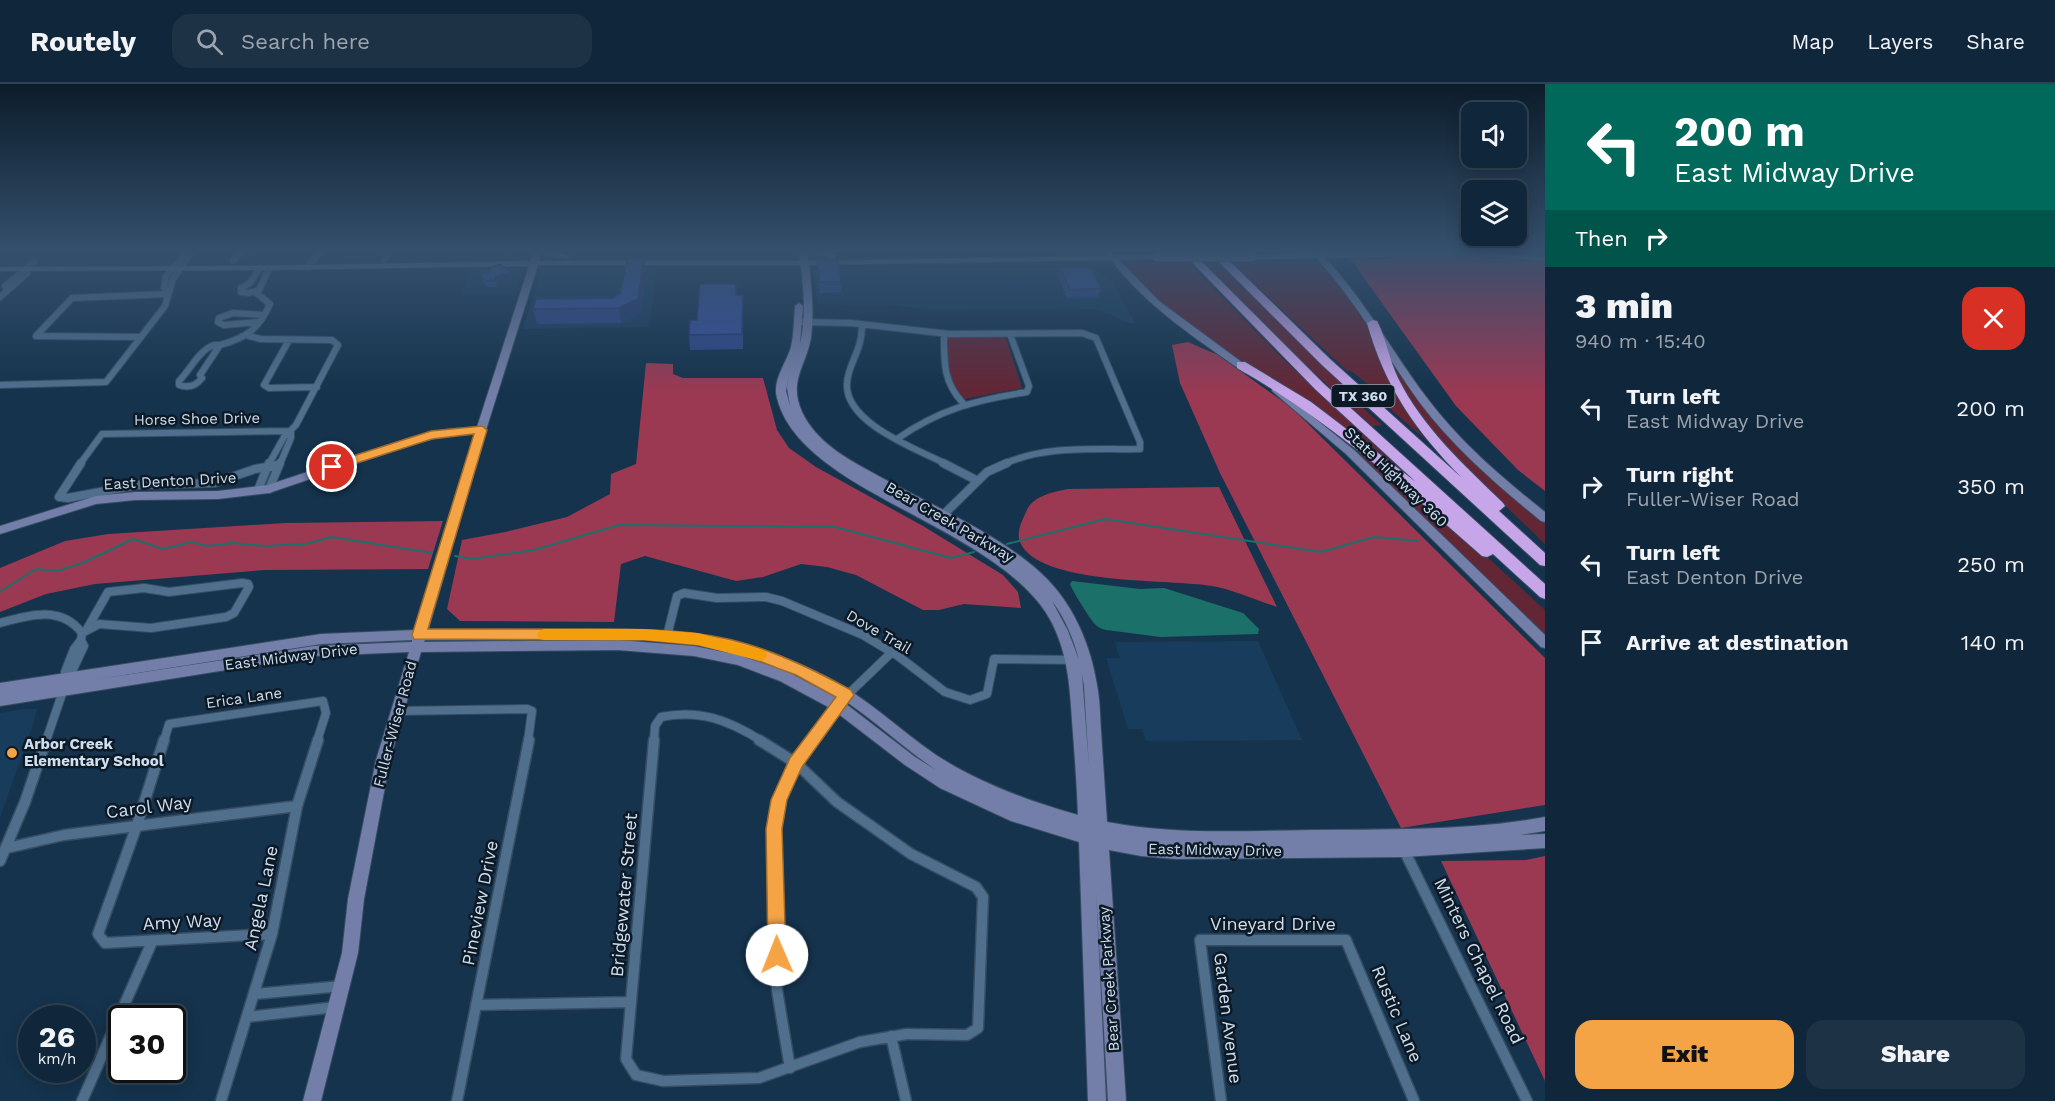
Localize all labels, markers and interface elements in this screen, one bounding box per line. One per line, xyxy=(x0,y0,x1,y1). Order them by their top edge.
search box xyxy=(172,14,592,68)
text: Routely xyxy=(30,25,136,58)
icon: search xyxy=(193,25,226,58)
text: Search here xyxy=(241,29,370,54)
text: Map xyxy=(1791,29,1834,54)
text: Layers xyxy=(1867,29,1933,54)
text: Share xyxy=(1966,29,2025,54)
map controls xyxy=(1461,102,1527,246)
button: sound xyxy=(1461,102,1527,168)
text: 200 m xyxy=(1674,107,1805,156)
icon: left xyxy=(1575,108,1653,186)
text: East Midway Drive xyxy=(1674,157,1915,189)
button: layers xyxy=(1461,180,1527,246)
icon: right xyxy=(1640,222,1673,255)
text: Then xyxy=(1575,226,1628,251)
text: 3 min xyxy=(1575,285,1673,327)
button: close xyxy=(1962,287,2025,350)
text: 940 m · 15:40 xyxy=(1575,329,1706,353)
text: Turn left xyxy=(1626,384,1720,409)
road number: TX 360 xyxy=(1332,385,1394,407)
icon: left xyxy=(1575,392,1608,425)
text: 200 m xyxy=(1956,396,2025,421)
street label: Horse Shoe Drive xyxy=(134,409,260,429)
text: East Midway Drive xyxy=(1626,409,1804,433)
street label: State Highway 360 xyxy=(1341,423,1451,531)
pin xyxy=(306,441,357,492)
icon: arrive xyxy=(315,450,348,483)
text: Turn right xyxy=(1626,462,1733,487)
street label: East Denton Drive xyxy=(103,469,237,493)
icon: right xyxy=(1575,470,1608,503)
text: 350 m xyxy=(1957,474,2025,499)
street label: Bear Creek Parkway xyxy=(883,478,1018,566)
text: Fuller-Wiser Road xyxy=(1626,487,1800,511)
text: Turn left xyxy=(1626,540,1720,565)
icon: left xyxy=(1575,548,1608,581)
text: 250 m xyxy=(1957,552,2025,577)
text: East Denton Drive xyxy=(1626,565,1803,589)
street label: Dove Trail xyxy=(843,606,915,658)
icon: arrive xyxy=(1575,626,1608,659)
text: Arrive at destination xyxy=(1626,630,1849,655)
text: 140 m xyxy=(1961,630,2025,655)
street label: East Midway Drive xyxy=(224,640,358,674)
street label: Fuller-Wiser Road xyxy=(369,659,421,789)
street label: Erica Lane xyxy=(205,684,283,712)
place label: Arbor Creek Elementary School xyxy=(24,735,164,770)
marker: Arbor Creek Elementary School xyxy=(5,746,19,760)
street label: Carol Way xyxy=(105,791,194,822)
street label: Bridgewater Street xyxy=(606,812,641,978)
street label: Pineview Drive xyxy=(457,839,502,967)
street label: East Midway Drive xyxy=(1148,840,1282,860)
street label: Angela Lane xyxy=(239,843,282,952)
street label: Minters Chapel Road xyxy=(1430,874,1529,1047)
street label: Bear Creek Parkway xyxy=(1095,906,1123,1052)
street label: Amy Way xyxy=(142,909,223,934)
street label: Vineyard Drive xyxy=(1210,913,1336,934)
position arrow xyxy=(745,923,809,987)
street label: Garden Avenue xyxy=(1210,951,1247,1085)
street label: Rustic Lane xyxy=(1368,962,1427,1066)
speed limit sign: 30 xyxy=(108,1005,186,1083)
text: 26 xyxy=(39,1019,75,1054)
button: Exit xyxy=(1575,1020,1794,1089)
button: Share xyxy=(1806,1020,2025,1089)
text: km/h xyxy=(38,1050,76,1068)

